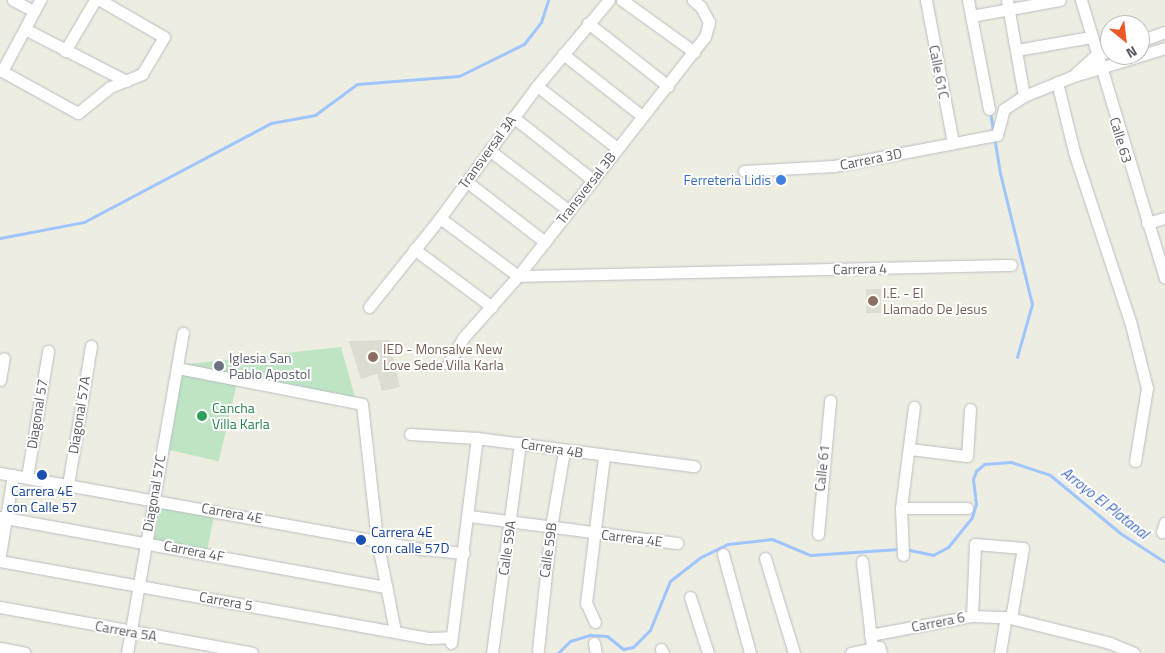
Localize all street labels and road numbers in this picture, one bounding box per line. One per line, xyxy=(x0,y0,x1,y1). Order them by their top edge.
street label: Calle 61C xyxy=(926,44,952,100)
street label: Transversal 3A xyxy=(455,112,519,192)
street label: Calle 63 xyxy=(1106,115,1136,165)
street label: Carrera 3D xyxy=(838,145,904,173)
street label: Transversal 3B xyxy=(553,149,619,227)
street label: Carrera 4 xyxy=(833,260,887,278)
street label: Diagonal 57A xyxy=(65,375,93,455)
street label: Diagonal 57 xyxy=(23,378,51,450)
street label: Carrera 4B xyxy=(520,435,584,461)
street label: Calle 61 xyxy=(811,444,833,492)
street label: Diagonal 57C xyxy=(139,453,169,533)
street label: Carrera 4E xyxy=(200,499,264,527)
street label: Calle 59A xyxy=(495,519,519,577)
street label: Calle 59B xyxy=(536,521,560,579)
street label: Carrera 4E xyxy=(600,526,664,550)
street label: Carrera 4F xyxy=(162,537,226,565)
street label: Carrera 5 xyxy=(198,588,254,614)
street label: Carrera 6 xyxy=(910,609,966,635)
street label: Carrera 5A xyxy=(94,617,158,645)

